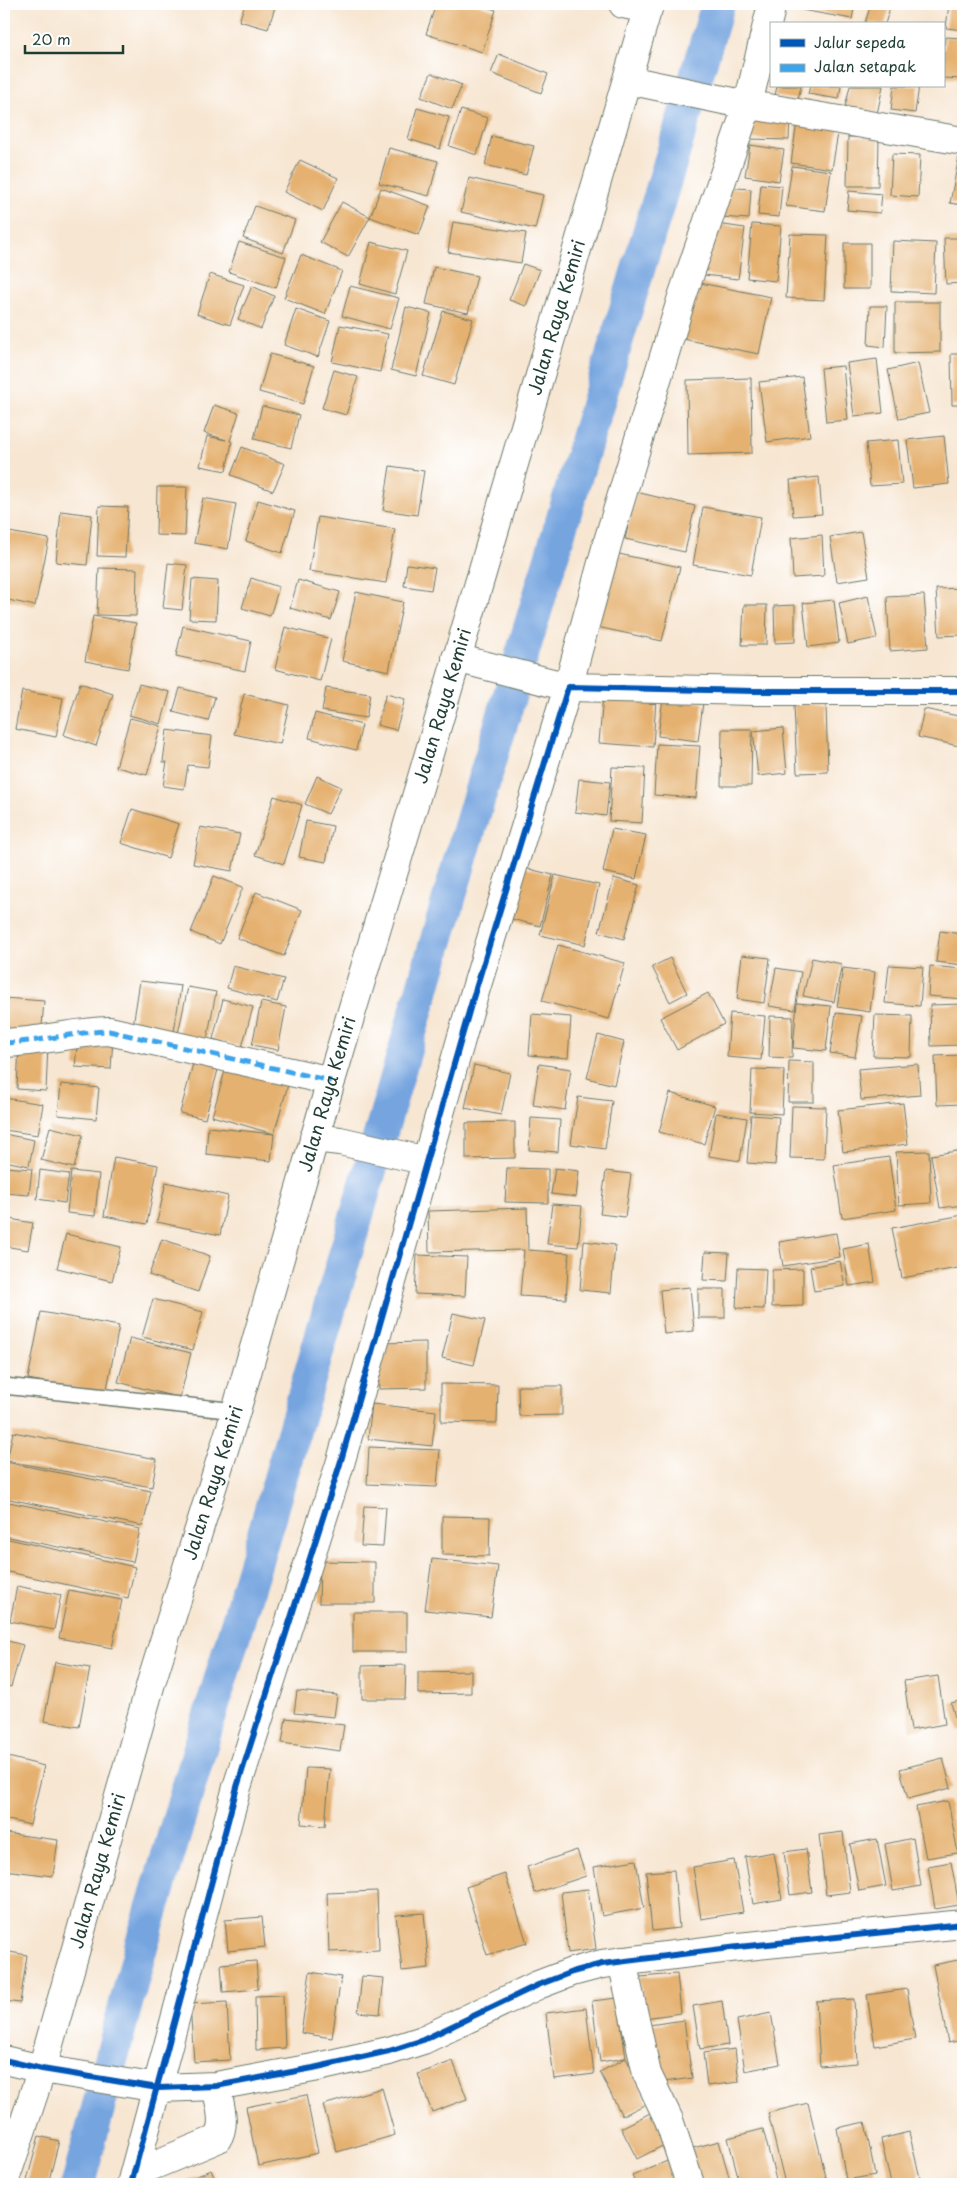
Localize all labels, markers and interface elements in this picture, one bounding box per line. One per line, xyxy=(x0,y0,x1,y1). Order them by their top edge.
scale bar xyxy=(25,22,122,54)
legend xyxy=(770,22,944,88)
text: 20 m xyxy=(32,27,71,50)
text: Jalur sepeda xyxy=(814,30,906,53)
text: Jalan setapak xyxy=(814,54,916,77)
street label: Jalan Raya Kemiri xyxy=(520,236,591,398)
street label: Jalan Raya Kemiri xyxy=(406,625,477,786)
street label: Jalan Raya Kemiri xyxy=(291,1013,362,1175)
street label: Jalan Raya Kemiri xyxy=(175,1402,249,1563)
street label: Jalan Raya Kemiri xyxy=(62,1790,131,1951)

